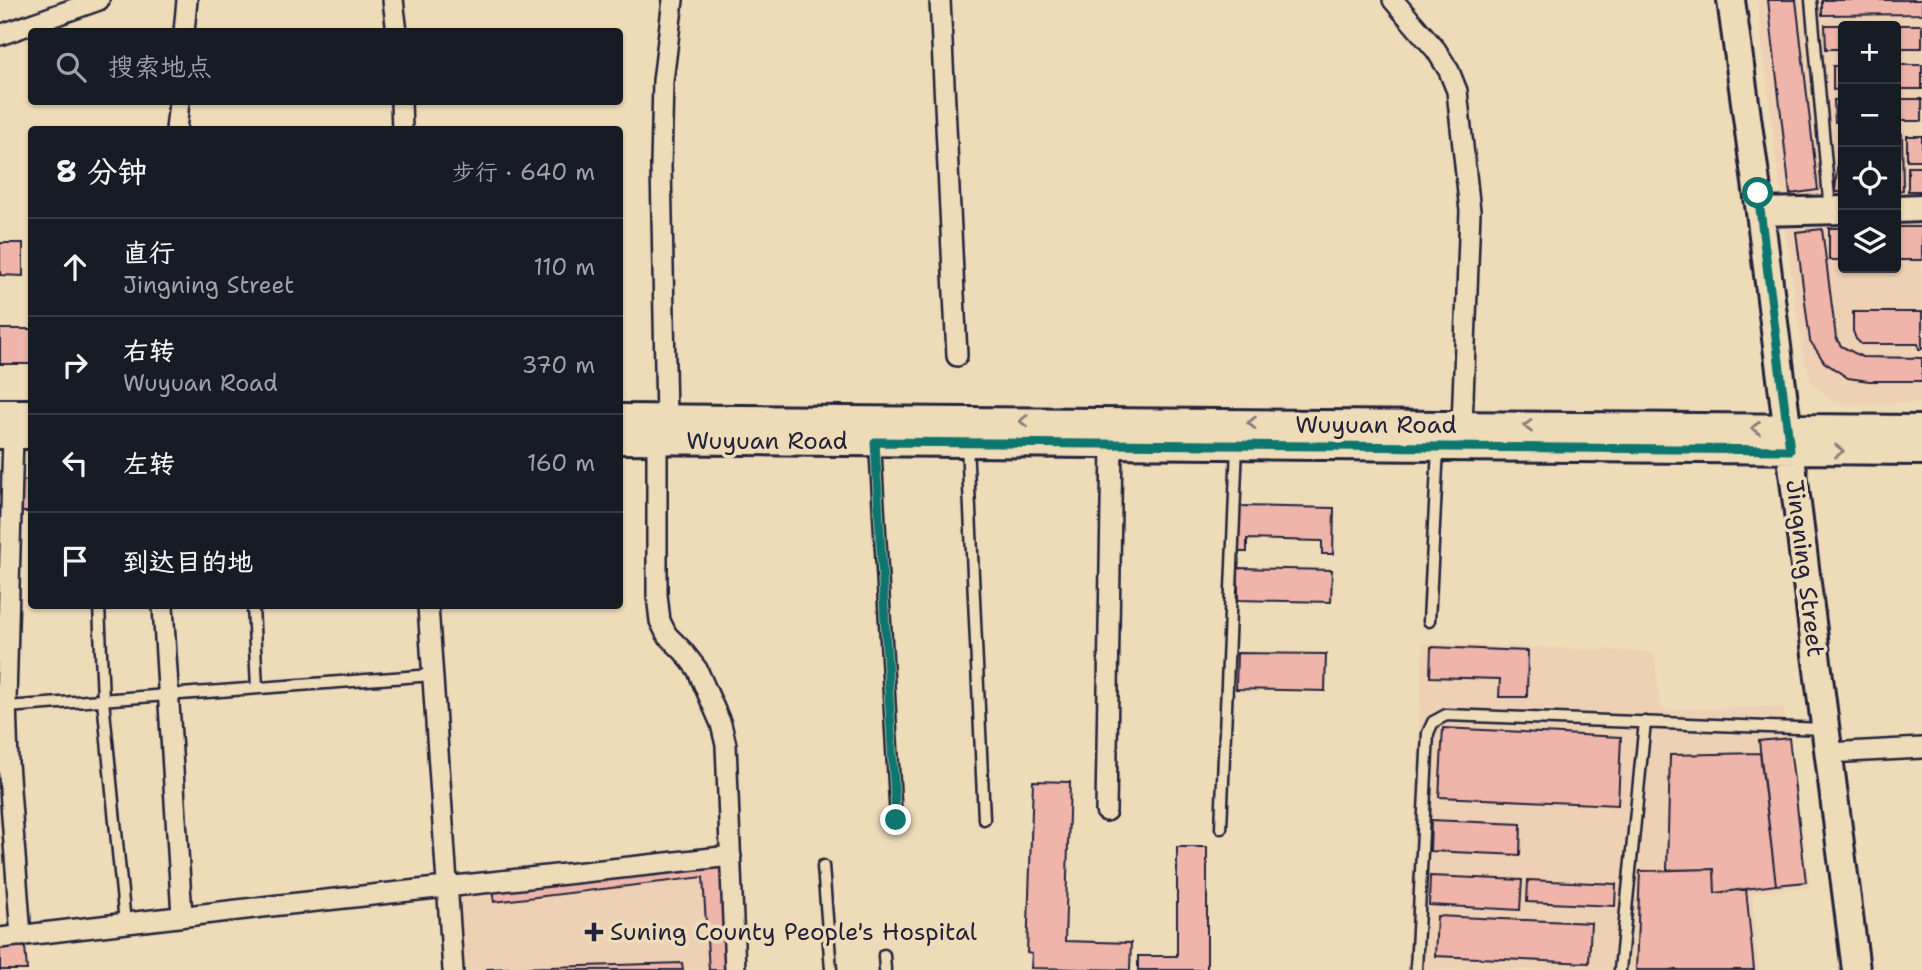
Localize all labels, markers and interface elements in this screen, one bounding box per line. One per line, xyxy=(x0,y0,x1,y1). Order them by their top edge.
map controls xyxy=(1838,21,1901,273)
button: + xyxy=(1838,21,1901,84)
search box xyxy=(28,28,623,105)
icon: search xyxy=(52,48,90,86)
text: 搜索地点 xyxy=(108,49,212,84)
button: − xyxy=(1838,84,1901,147)
button: locate xyxy=(1838,147,1901,210)
text: 8 分钟 xyxy=(56,151,147,192)
text: 步行 · 640 m xyxy=(452,157,595,187)
route start xyxy=(1742,177,1773,208)
button: layers xyxy=(1838,210,1901,273)
text: 直行 xyxy=(123,235,175,270)
icon: ahead xyxy=(56,248,94,286)
text: 110 m xyxy=(533,252,595,282)
text: Jingning Street xyxy=(123,270,294,300)
text: 右转 xyxy=(123,333,175,368)
icon: right xyxy=(56,346,94,384)
text: 370 m xyxy=(522,350,595,380)
text: Wuyuan Road xyxy=(123,368,278,398)
street label: Wuyuan Road xyxy=(1295,409,1457,441)
one-way arrow xyxy=(1019,414,1030,429)
one-way arrow xyxy=(1246,416,1257,431)
one-way arrow xyxy=(1523,418,1533,434)
one-way arrow xyxy=(1750,420,1761,436)
street label: Wuyuan Road xyxy=(686,425,848,457)
one-way arrow xyxy=(1834,443,1845,459)
icon: left xyxy=(56,444,94,482)
text: 左转 xyxy=(123,446,175,481)
text: 160 m xyxy=(527,448,595,478)
street label: Jingning Street xyxy=(1778,477,1832,659)
icon: arrive xyxy=(56,542,94,580)
text: 到达目的地 xyxy=(123,544,253,579)
route end xyxy=(880,804,911,835)
place label: Suning County People's Hospital xyxy=(610,916,978,948)
marker: Suning County People's Hospital xyxy=(584,922,604,942)

